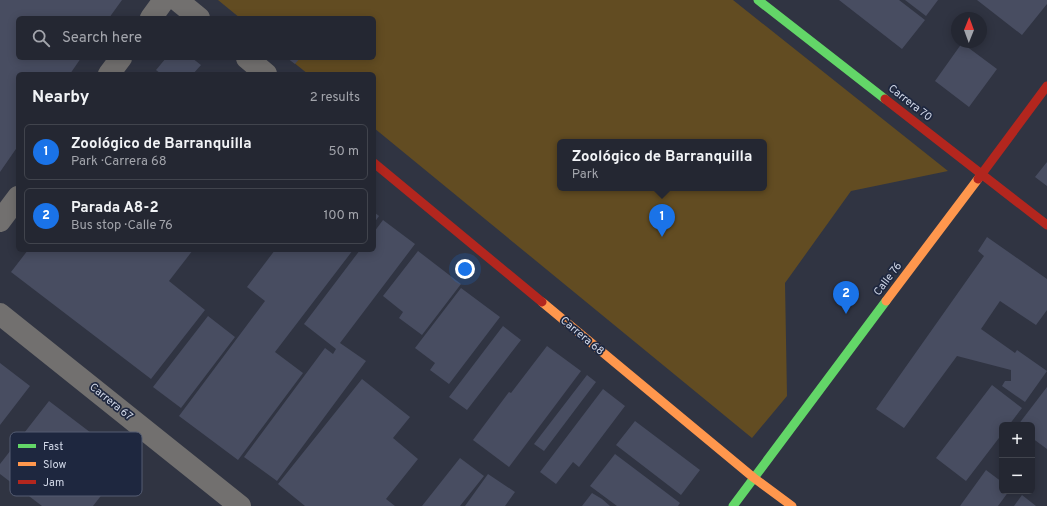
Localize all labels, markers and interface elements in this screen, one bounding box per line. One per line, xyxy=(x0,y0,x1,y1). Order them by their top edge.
north arrow xyxy=(951,12,987,48)
search box xyxy=(16,16,376,60)
icon: search xyxy=(30,27,52,49)
text: Search here xyxy=(62,29,142,48)
street label: Carrera 70 xyxy=(885,82,935,124)
text: Nearby xyxy=(32,87,89,109)
text: 2 results xyxy=(310,90,360,106)
text: Zoológico de Barranquilla xyxy=(71,135,252,154)
popup xyxy=(557,139,767,191)
text: 1 xyxy=(43,144,49,160)
text: 50 m xyxy=(329,144,359,160)
text: Zoológico de Barranquilla xyxy=(572,148,752,167)
text: Park · Carrera 68 xyxy=(71,154,167,170)
text: Park xyxy=(572,167,599,183)
text: Parada A8-2 xyxy=(71,199,159,218)
pin: 1 xyxy=(649,204,675,237)
text: 2 xyxy=(42,208,50,224)
text: 100 m xyxy=(323,208,359,224)
text: Bus stop · Calle 76 xyxy=(71,218,173,234)
your location xyxy=(455,259,475,279)
street label: Calle 76 xyxy=(871,259,905,299)
pin: 2 xyxy=(833,281,859,314)
street label: Carrera 68 xyxy=(557,314,607,358)
street label: Carrera 67 xyxy=(86,380,136,424)
map controls xyxy=(999,422,1035,494)
button: + xyxy=(999,422,1035,458)
legend xyxy=(10,432,142,496)
text: Fast xyxy=(43,440,63,454)
text: Slow xyxy=(43,458,66,472)
button: − xyxy=(999,458,1035,494)
text: Jam xyxy=(43,476,64,490)

